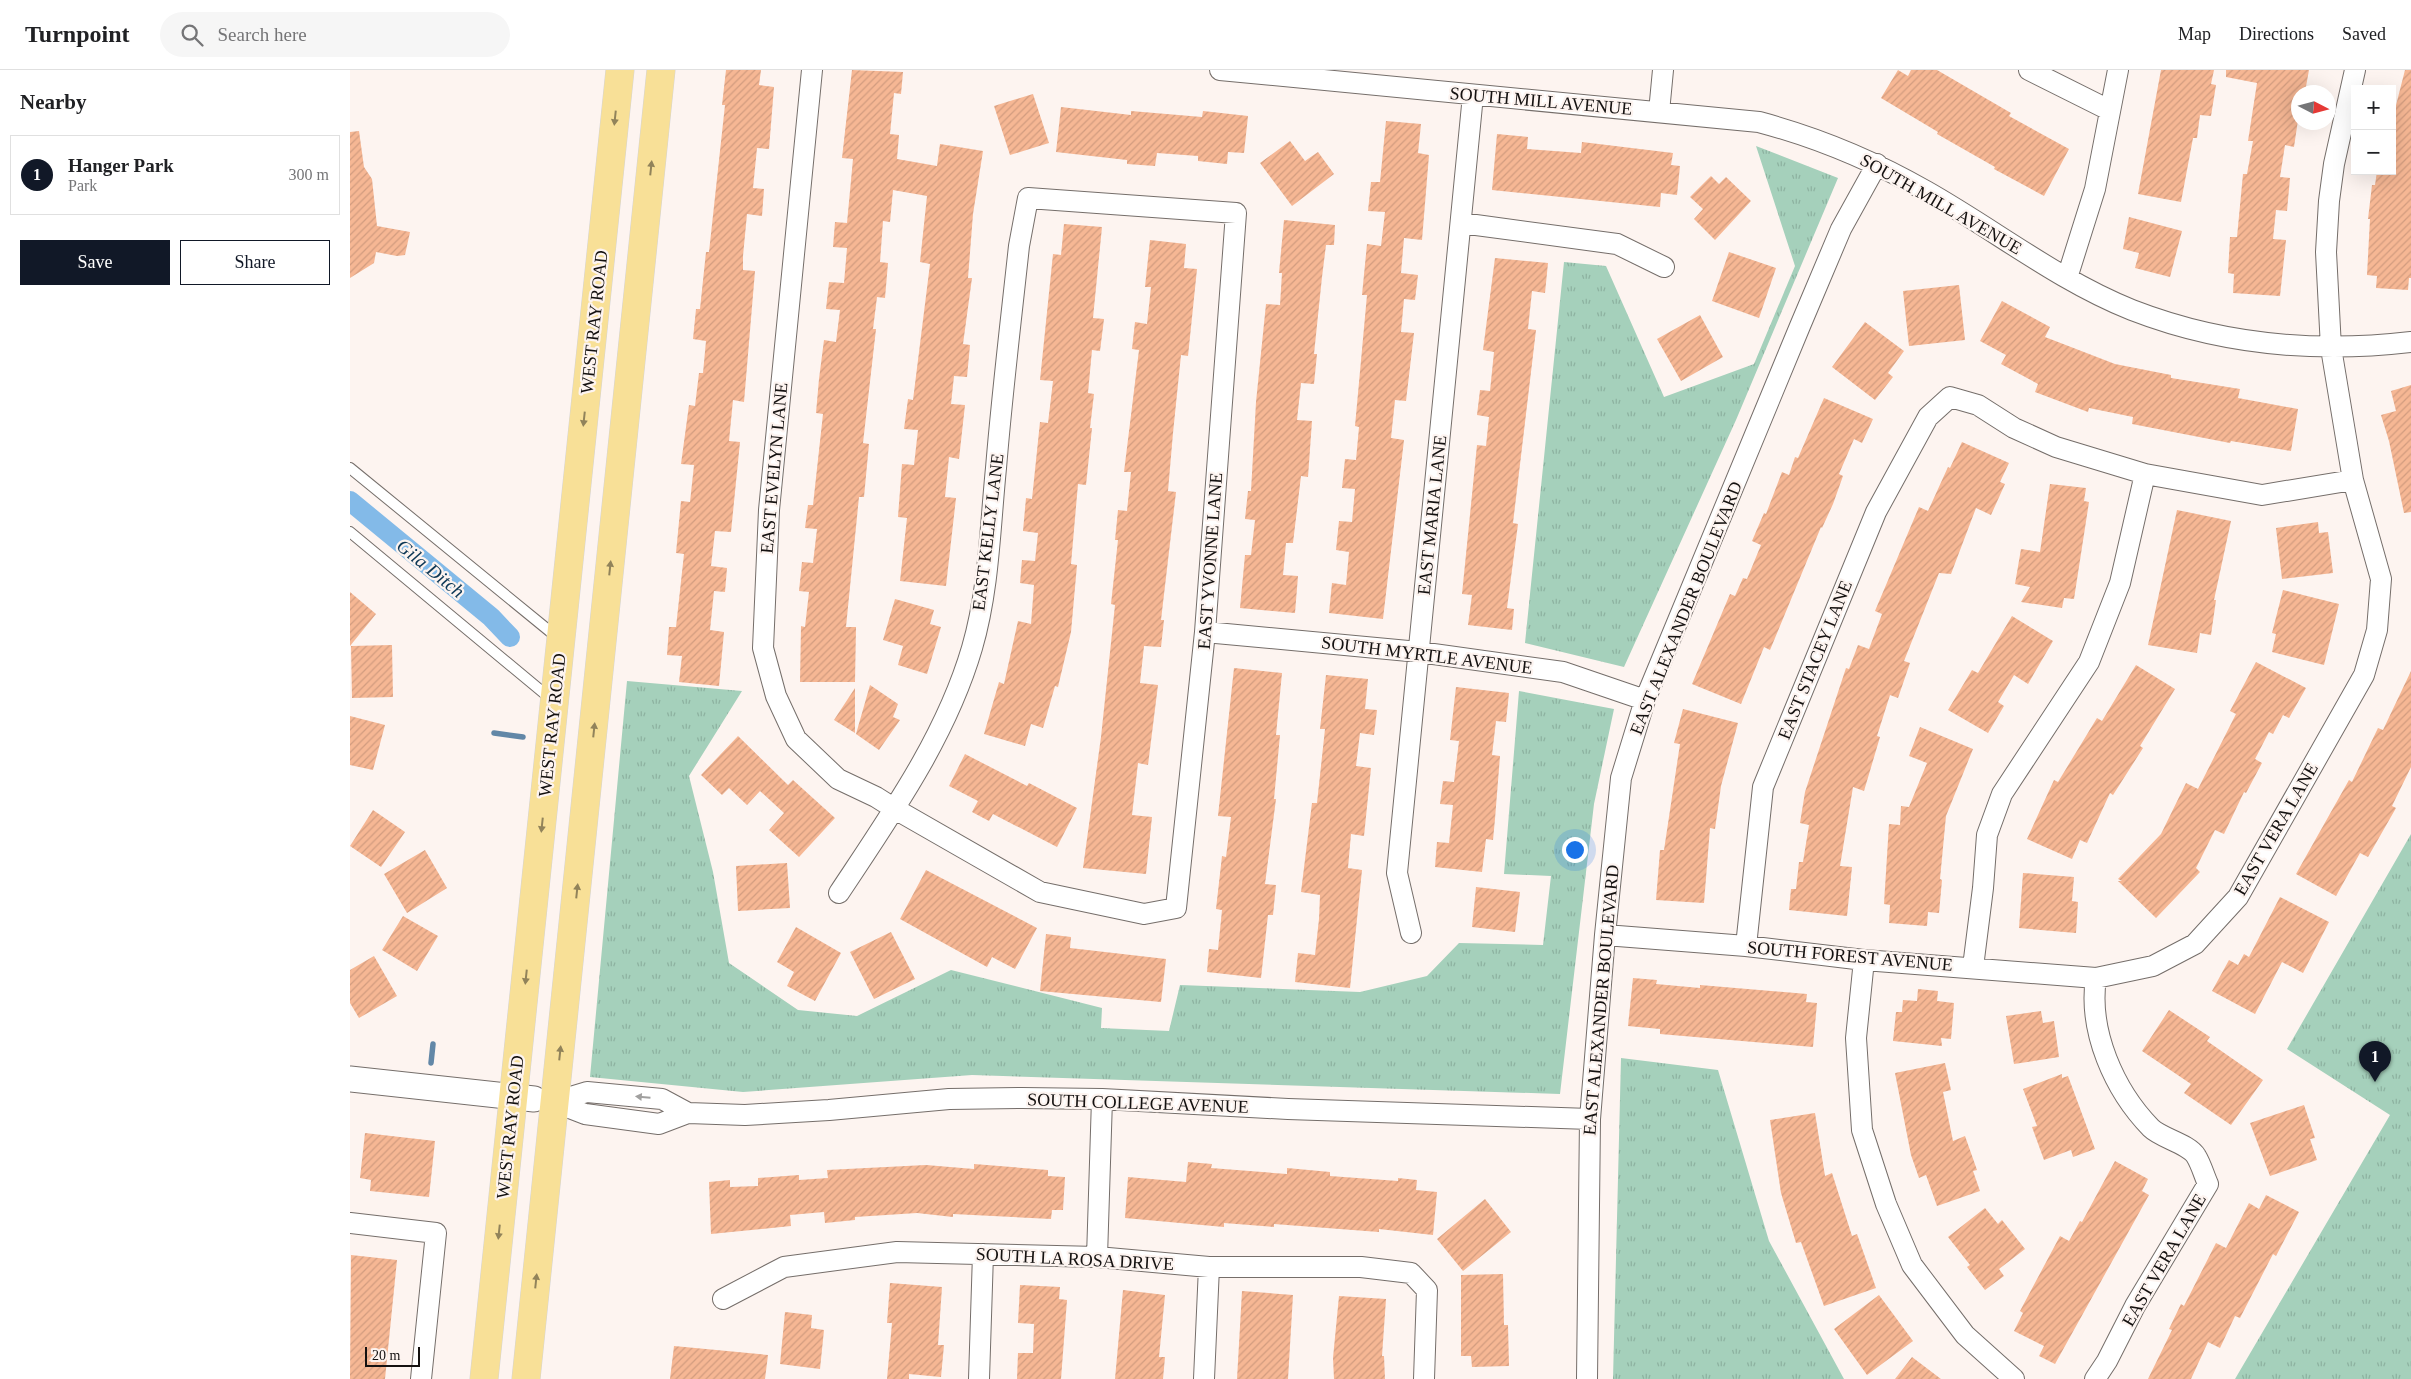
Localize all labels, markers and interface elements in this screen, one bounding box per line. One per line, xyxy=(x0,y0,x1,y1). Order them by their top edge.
search box xyxy=(160,12,510,57)
text: Turnpoint xyxy=(25,21,130,47)
icon: search xyxy=(178,21,206,49)
text: Search here xyxy=(218,24,307,45)
text: Map xyxy=(2178,24,2211,44)
text: Directions xyxy=(2239,24,2314,44)
text: Saved xyxy=(2342,24,2386,44)
street label: SOUTH MILL AVENUE xyxy=(1449,83,1633,119)
north arrow xyxy=(2291,85,2336,130)
map controls xyxy=(2351,85,2396,175)
button: + xyxy=(2351,85,2396,130)
text: Nearby xyxy=(20,90,87,114)
one-way arrow xyxy=(611,111,619,127)
button: − xyxy=(2351,130,2396,175)
street label: SOUTH MILL AVENUE xyxy=(1857,150,2025,258)
text: Hanger Park xyxy=(68,155,174,176)
one-way arrow xyxy=(647,160,655,176)
text: 1 xyxy=(33,166,41,183)
text: 300 m xyxy=(289,166,329,183)
text: Park xyxy=(68,177,97,194)
button: Save xyxy=(20,240,170,285)
button: Share xyxy=(180,240,330,285)
street label: WEST RAY ROAD xyxy=(577,249,611,395)
street label: EAST EVELYN LANE xyxy=(757,382,791,554)
one-way arrow xyxy=(580,412,588,428)
street label: EAST MARIA LANE xyxy=(1414,434,1450,596)
street label: EAST KELLY LANE xyxy=(968,452,1008,612)
street label: EAST YVONNE LANE xyxy=(1194,472,1226,650)
street label: EAST ALEXANDER BOULEVARD xyxy=(1626,478,1746,738)
water label: Gila Ditch xyxy=(393,535,469,602)
one-way arrow xyxy=(606,560,614,576)
street label: EAST STACEY LANE xyxy=(1774,578,1856,742)
street label: SOUTH MYRTLE AVENUE xyxy=(1320,632,1534,678)
street label: WEST RAY ROAD xyxy=(535,652,569,798)
one-way arrow xyxy=(590,722,598,738)
street label: EAST VERA LANE xyxy=(2230,759,2322,899)
one-way arrow xyxy=(538,817,546,833)
your location xyxy=(1562,837,1588,863)
street label: EAST ALEXANDER BOULEVARD xyxy=(1579,864,1623,1136)
one-way arrow xyxy=(573,883,581,899)
street label: SOUTH FOREST AVENUE xyxy=(1746,937,1954,975)
one-way arrow xyxy=(522,970,530,986)
pin: 1 xyxy=(2359,1041,2391,1082)
one-way arrow xyxy=(556,1045,564,1061)
street label: WEST RAY ROAD xyxy=(493,1054,527,1200)
street label: SOUTH COLLEGE AVENUE xyxy=(1027,1089,1249,1117)
one-way arrow xyxy=(634,1093,650,1101)
street label: EAST VERA LANE xyxy=(2118,1190,2210,1330)
one-way arrow xyxy=(495,1225,503,1241)
street label: SOUTH LA ROSA DRIVE xyxy=(975,1244,1175,1274)
one-way arrow xyxy=(532,1273,540,1289)
scale bar xyxy=(365,1344,420,1367)
text: 20 m xyxy=(372,1348,400,1363)

